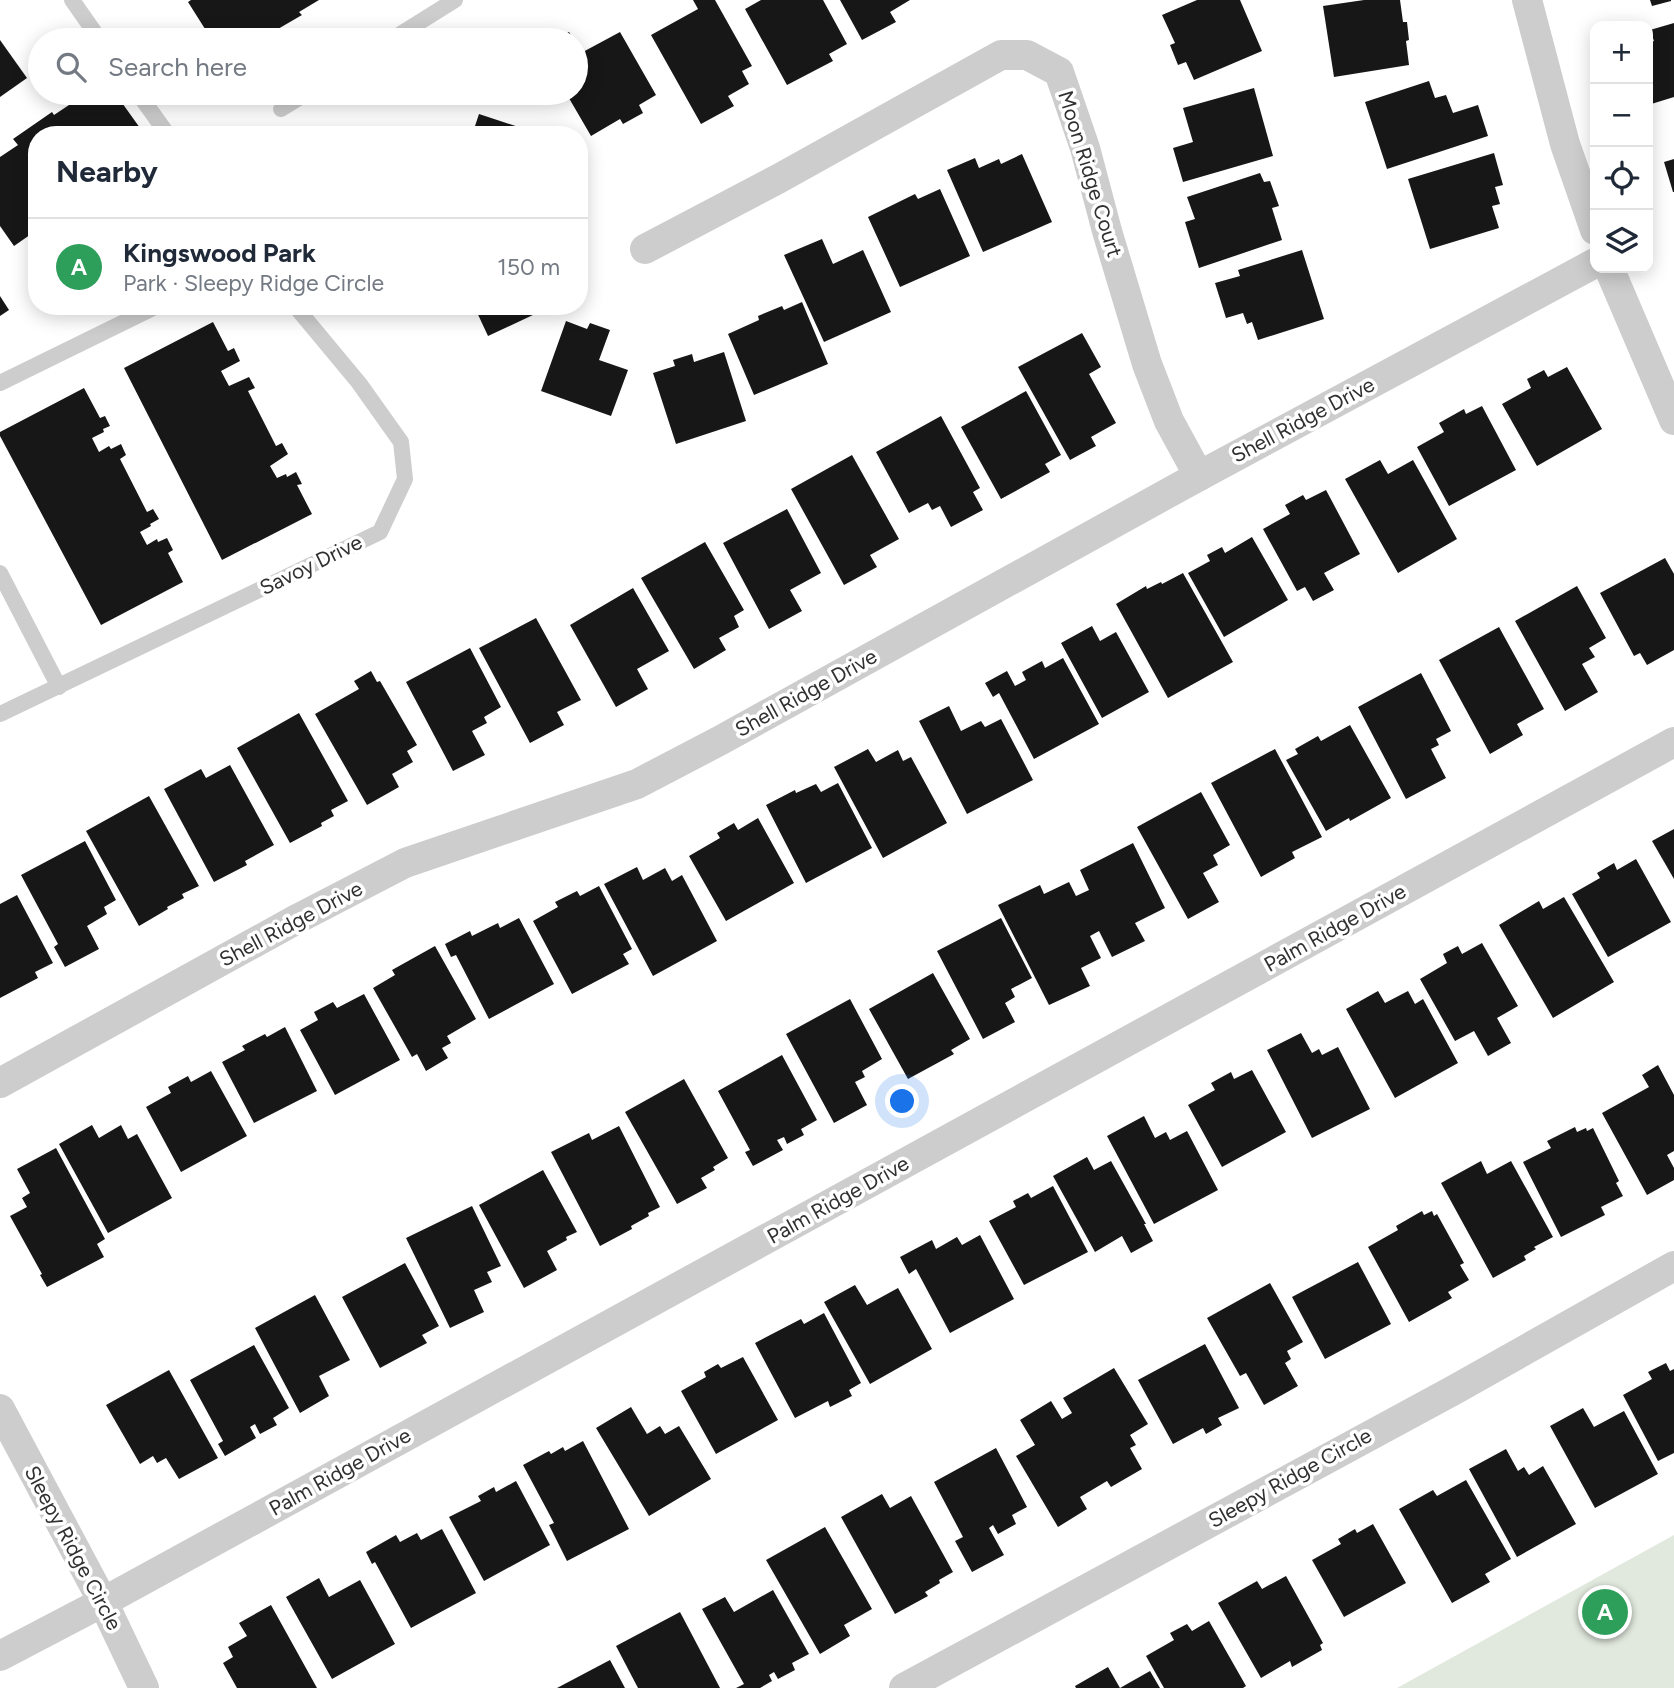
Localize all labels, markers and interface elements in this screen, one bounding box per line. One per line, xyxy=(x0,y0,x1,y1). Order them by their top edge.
map controls xyxy=(1590,21,1653,273)
button: + xyxy=(1590,21,1653,84)
search box xyxy=(28,28,588,105)
icon: search xyxy=(52,48,90,86)
text: Search here xyxy=(108,51,247,83)
button: − xyxy=(1590,84,1653,147)
street label: Moon Ridge Court xyxy=(1053,88,1128,260)
button: locate xyxy=(1590,147,1653,210)
text: Nearby xyxy=(56,153,158,190)
button: layers xyxy=(1590,210,1653,273)
text: Kingswood Park xyxy=(123,237,316,269)
text: A xyxy=(71,253,87,281)
text: 150 m xyxy=(497,253,560,281)
text: Park · Sleepy Ridge Circle xyxy=(123,269,384,297)
street label: Shell Ridge Drive xyxy=(1227,371,1379,468)
street label: Savoy Drive xyxy=(255,529,366,600)
street label: Shell Ridge Drive xyxy=(730,643,881,742)
street label: Shell Ridge Drive xyxy=(215,875,367,972)
street label: Palm Ridge Drive xyxy=(1260,878,1410,977)
your location xyxy=(885,1084,919,1118)
street label: Palm Ridge Drive xyxy=(763,1150,913,1249)
street label: Palm Ridge Drive xyxy=(265,1422,415,1521)
street label: Sleepy Ridge Circle xyxy=(1204,1422,1376,1533)
street label: Sleepy Ridge Circle xyxy=(20,1461,127,1634)
pin: A xyxy=(1582,1586,1628,1638)

